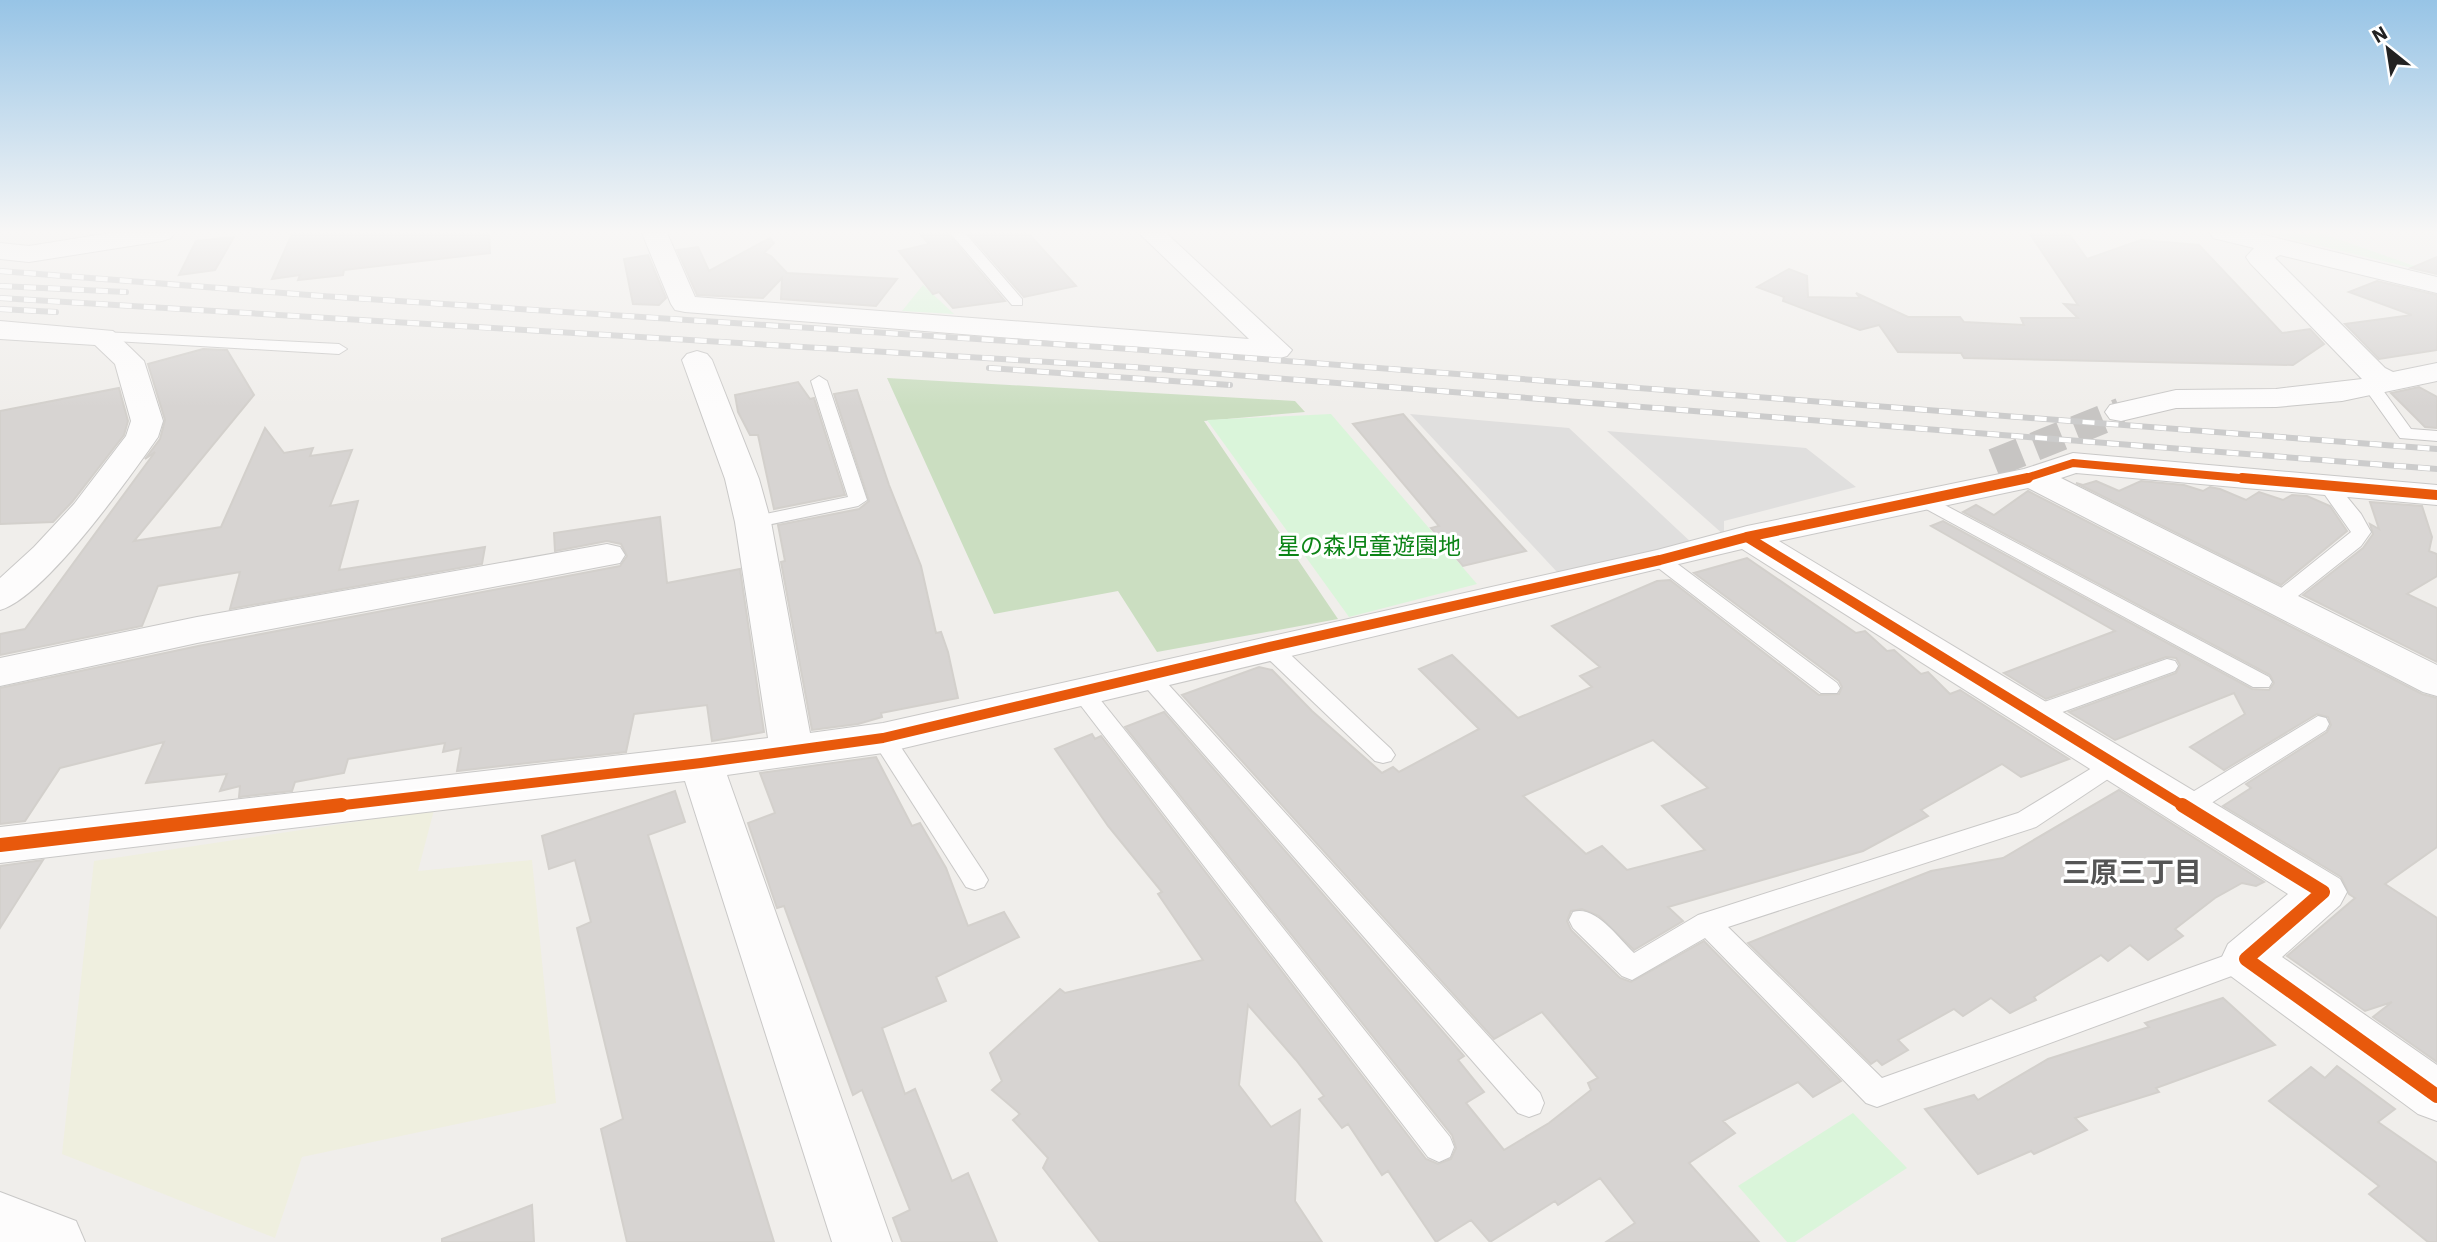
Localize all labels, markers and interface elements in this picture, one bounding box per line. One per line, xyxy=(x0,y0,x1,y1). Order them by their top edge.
north arrow xyxy=(2353,14,2423,84)
text: N xyxy=(2368,20,2391,48)
park label: 星の森児童遊園地 xyxy=(1277,530,1461,560)
district label: 三原三丁目 xyxy=(2062,853,2202,890)

